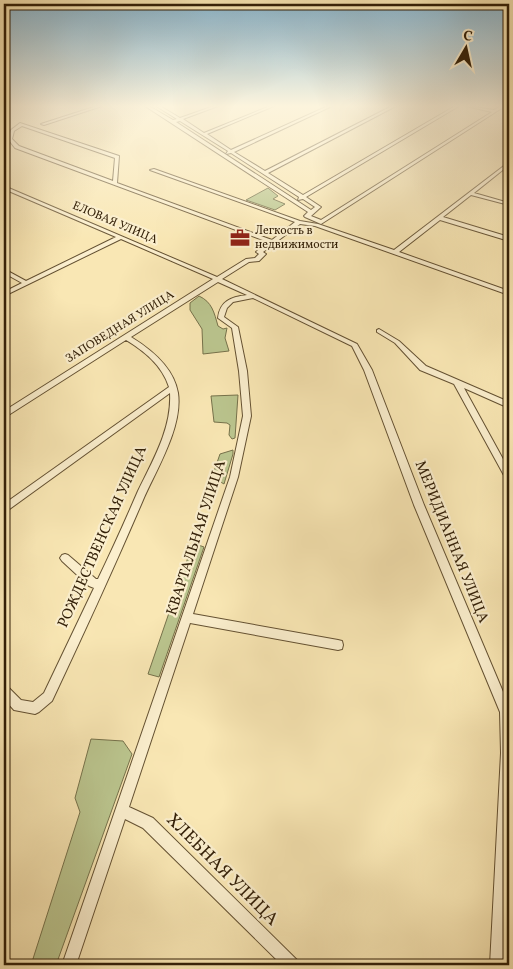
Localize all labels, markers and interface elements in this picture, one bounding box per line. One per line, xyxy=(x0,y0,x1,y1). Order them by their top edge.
north arrow xyxy=(440,22,490,72)
text: С xyxy=(462,27,474,47)
street label: ЕЛОВАЯ УЛИЦА xyxy=(70,198,161,248)
place label: Легкость в недвижимости xyxy=(255,223,338,253)
office icon: Легкость в недвижимости xyxy=(229,227,251,249)
street label: ЗАПОВЕДНАЯ УЛИЦА xyxy=(63,287,178,367)
street label: РОЖДЕСТВЕНСКАЯ УЛИЦА xyxy=(53,442,153,631)
street label: КВАРТАЛЬНАЯ УЛИЦА xyxy=(162,457,232,618)
street label: МЕРИДИАННАЯ УЛИЦА xyxy=(409,458,493,627)
street label: ХЛЕБНАЯ УЛИЦА xyxy=(160,808,284,932)

